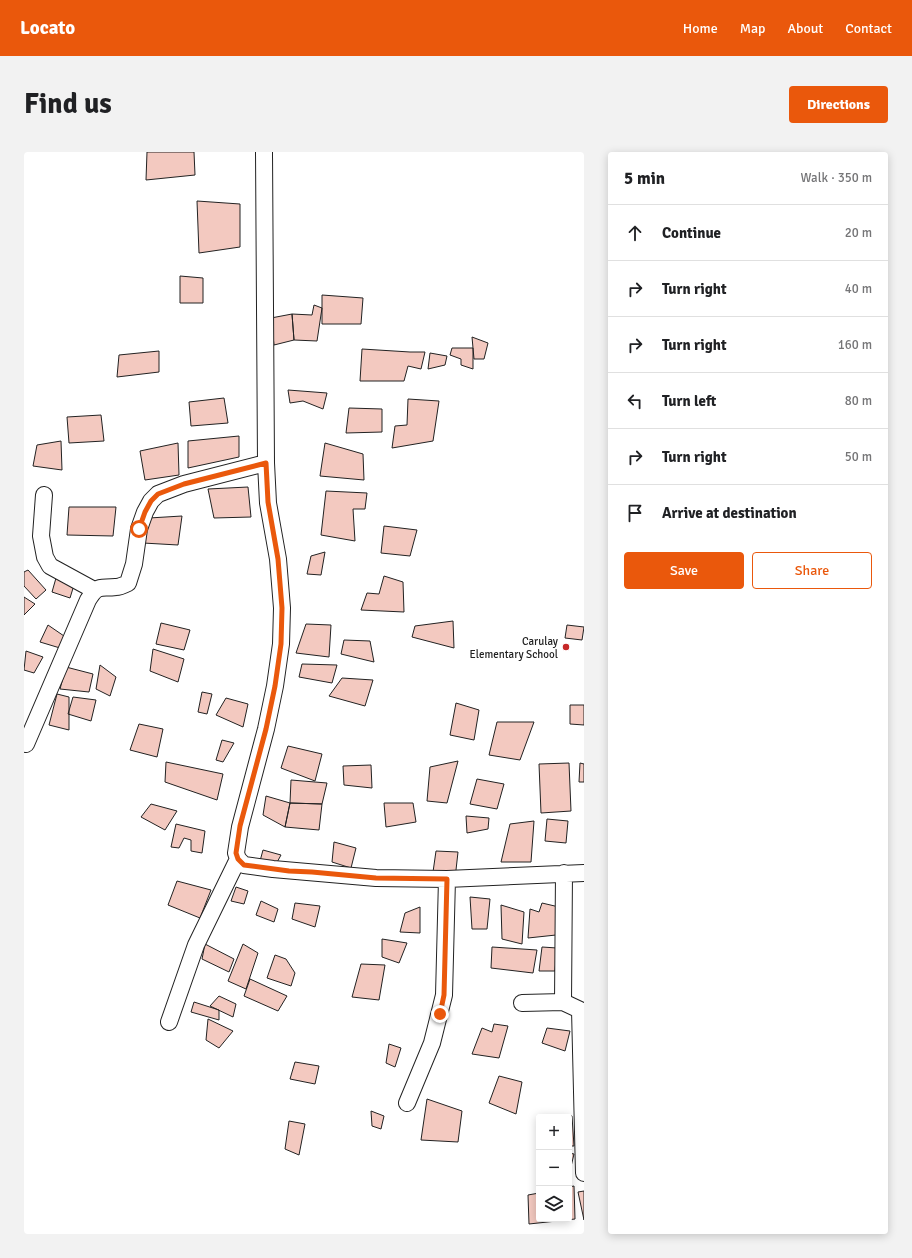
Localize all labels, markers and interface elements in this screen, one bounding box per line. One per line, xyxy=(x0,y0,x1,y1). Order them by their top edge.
text: Locato xyxy=(20,16,75,40)
text: Home xyxy=(683,20,718,37)
text: Map xyxy=(740,20,765,37)
text: About xyxy=(787,20,823,37)
text: Contact xyxy=(845,20,892,37)
button: Directions xyxy=(789,86,888,123)
text: Find us xyxy=(24,87,112,121)
text: 5 min xyxy=(624,168,665,189)
text: Walk · 350 m xyxy=(801,170,872,186)
icon: ahead xyxy=(624,222,646,244)
text: Continue xyxy=(662,224,721,242)
text: 20 m xyxy=(845,225,872,241)
icon: right xyxy=(624,278,646,300)
text: Turn right xyxy=(662,280,727,298)
text: 40 m xyxy=(845,281,872,297)
icon: right xyxy=(624,334,646,356)
text: Turn right xyxy=(662,336,727,354)
text: 160 m xyxy=(838,337,872,353)
icon: left xyxy=(624,390,646,412)
text: Turn left xyxy=(662,392,716,410)
text: 80 m xyxy=(845,393,872,409)
icon: right xyxy=(624,446,646,468)
text: Turn right xyxy=(662,448,727,466)
text: 50 m xyxy=(845,449,872,465)
icon: arrive xyxy=(624,502,646,524)
text: Arrive at destination xyxy=(662,504,797,522)
route start xyxy=(130,520,148,538)
button: Save xyxy=(624,552,744,589)
button: Share xyxy=(752,552,872,589)
place label: Carulay Elementary School xyxy=(470,635,559,661)
marker: Carulay Elementary School xyxy=(561,642,571,652)
route end xyxy=(431,1005,449,1023)
map controls xyxy=(536,1114,572,1222)
button: + xyxy=(536,1114,572,1150)
button: − xyxy=(536,1150,572,1186)
button: layers xyxy=(536,1186,572,1222)

